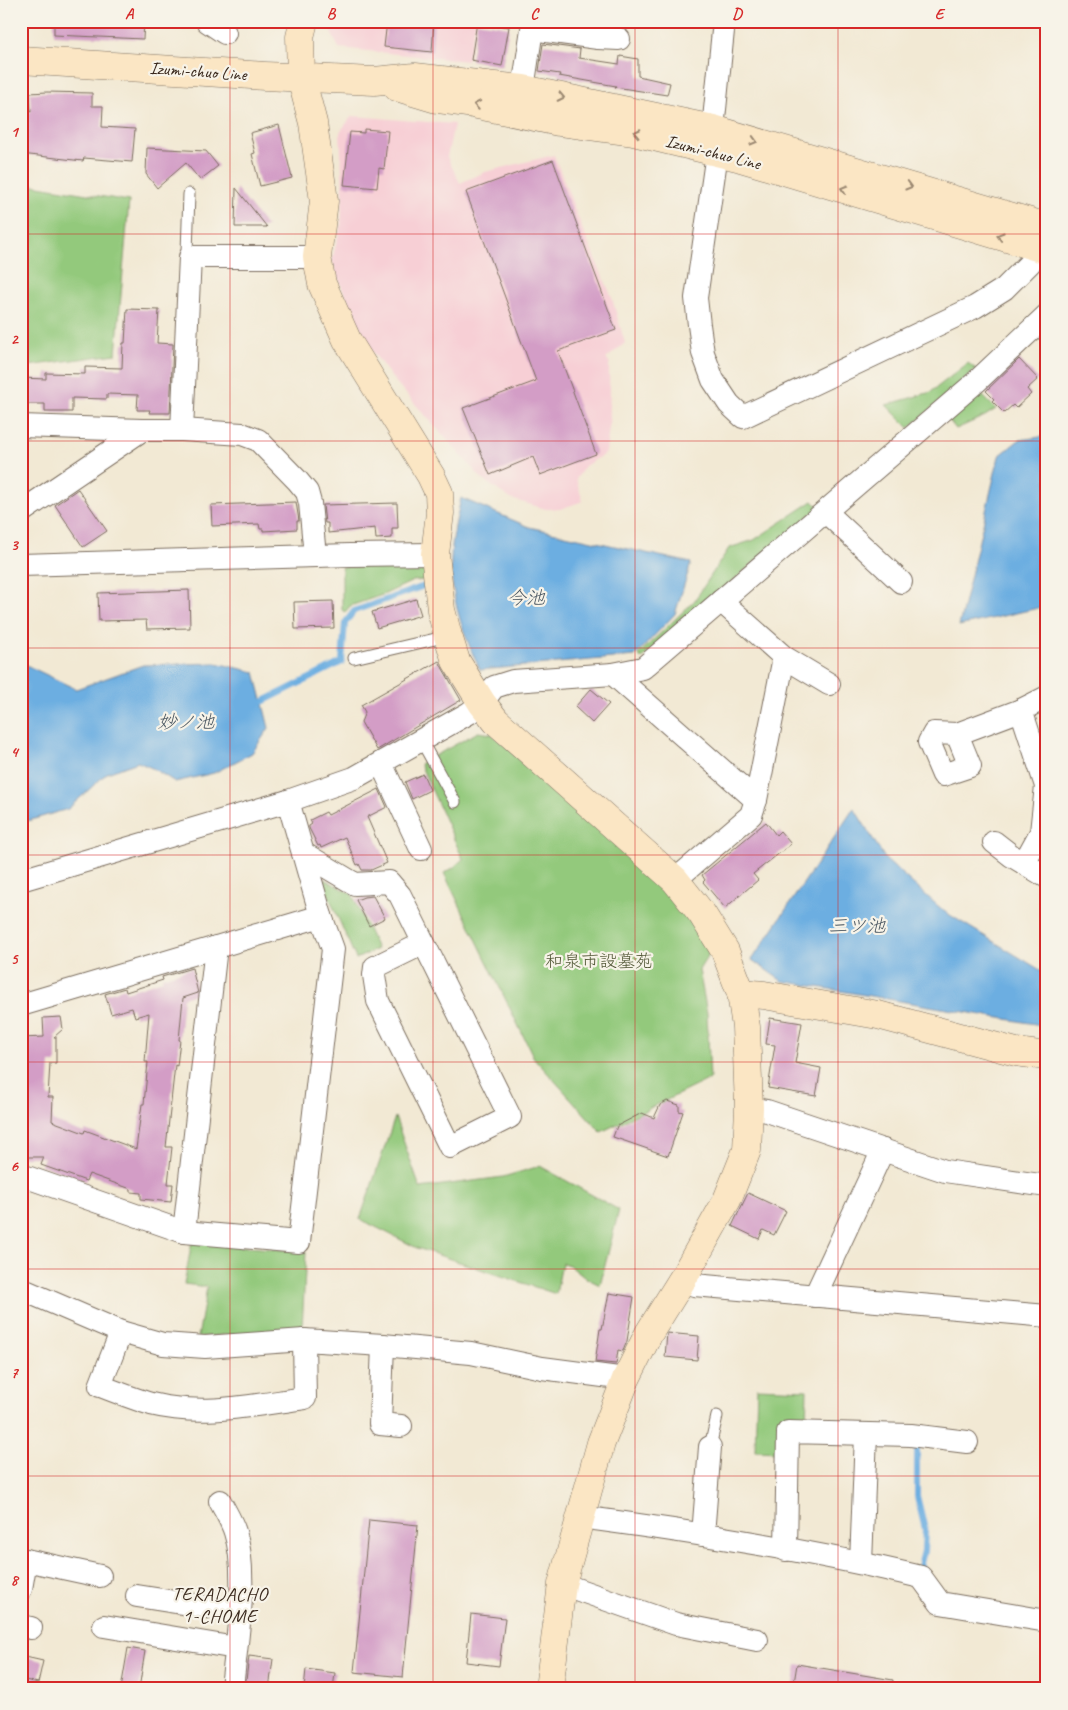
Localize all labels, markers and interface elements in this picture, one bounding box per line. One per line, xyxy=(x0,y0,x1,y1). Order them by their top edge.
text: A xyxy=(125,4,135,24)
text: B xyxy=(327,4,337,24)
text: C xyxy=(530,4,540,24)
text: D xyxy=(732,4,743,24)
text: E xyxy=(935,4,946,24)
street label: Izumi-chuo Line xyxy=(149,57,248,85)
one-way arrow xyxy=(557,91,565,102)
one-way arrow xyxy=(473,100,481,110)
text: 1 xyxy=(10,122,19,142)
one-way arrow xyxy=(632,129,641,139)
street label: Izumi-chuo Line xyxy=(663,130,764,175)
one-way arrow xyxy=(749,135,757,145)
one-way arrow xyxy=(905,181,913,191)
one-way arrow xyxy=(841,184,849,194)
one-way arrow xyxy=(996,231,1005,241)
text: 2 xyxy=(10,329,19,349)
text: 3 xyxy=(10,535,19,555)
water label: 今池 xyxy=(507,586,546,610)
water label: 妙ノ池 xyxy=(157,710,215,734)
text: 4 xyxy=(10,742,19,762)
water label: 三ツ池 xyxy=(828,914,886,938)
text: 5 xyxy=(11,949,20,969)
park label: 和泉市設墓苑 xyxy=(545,950,653,972)
text: 6 xyxy=(10,1156,19,1176)
text: 7 xyxy=(10,1363,19,1383)
text: 8 xyxy=(10,1570,19,1590)
district label: TERADACHO 1-CHOME xyxy=(172,1582,270,1628)

